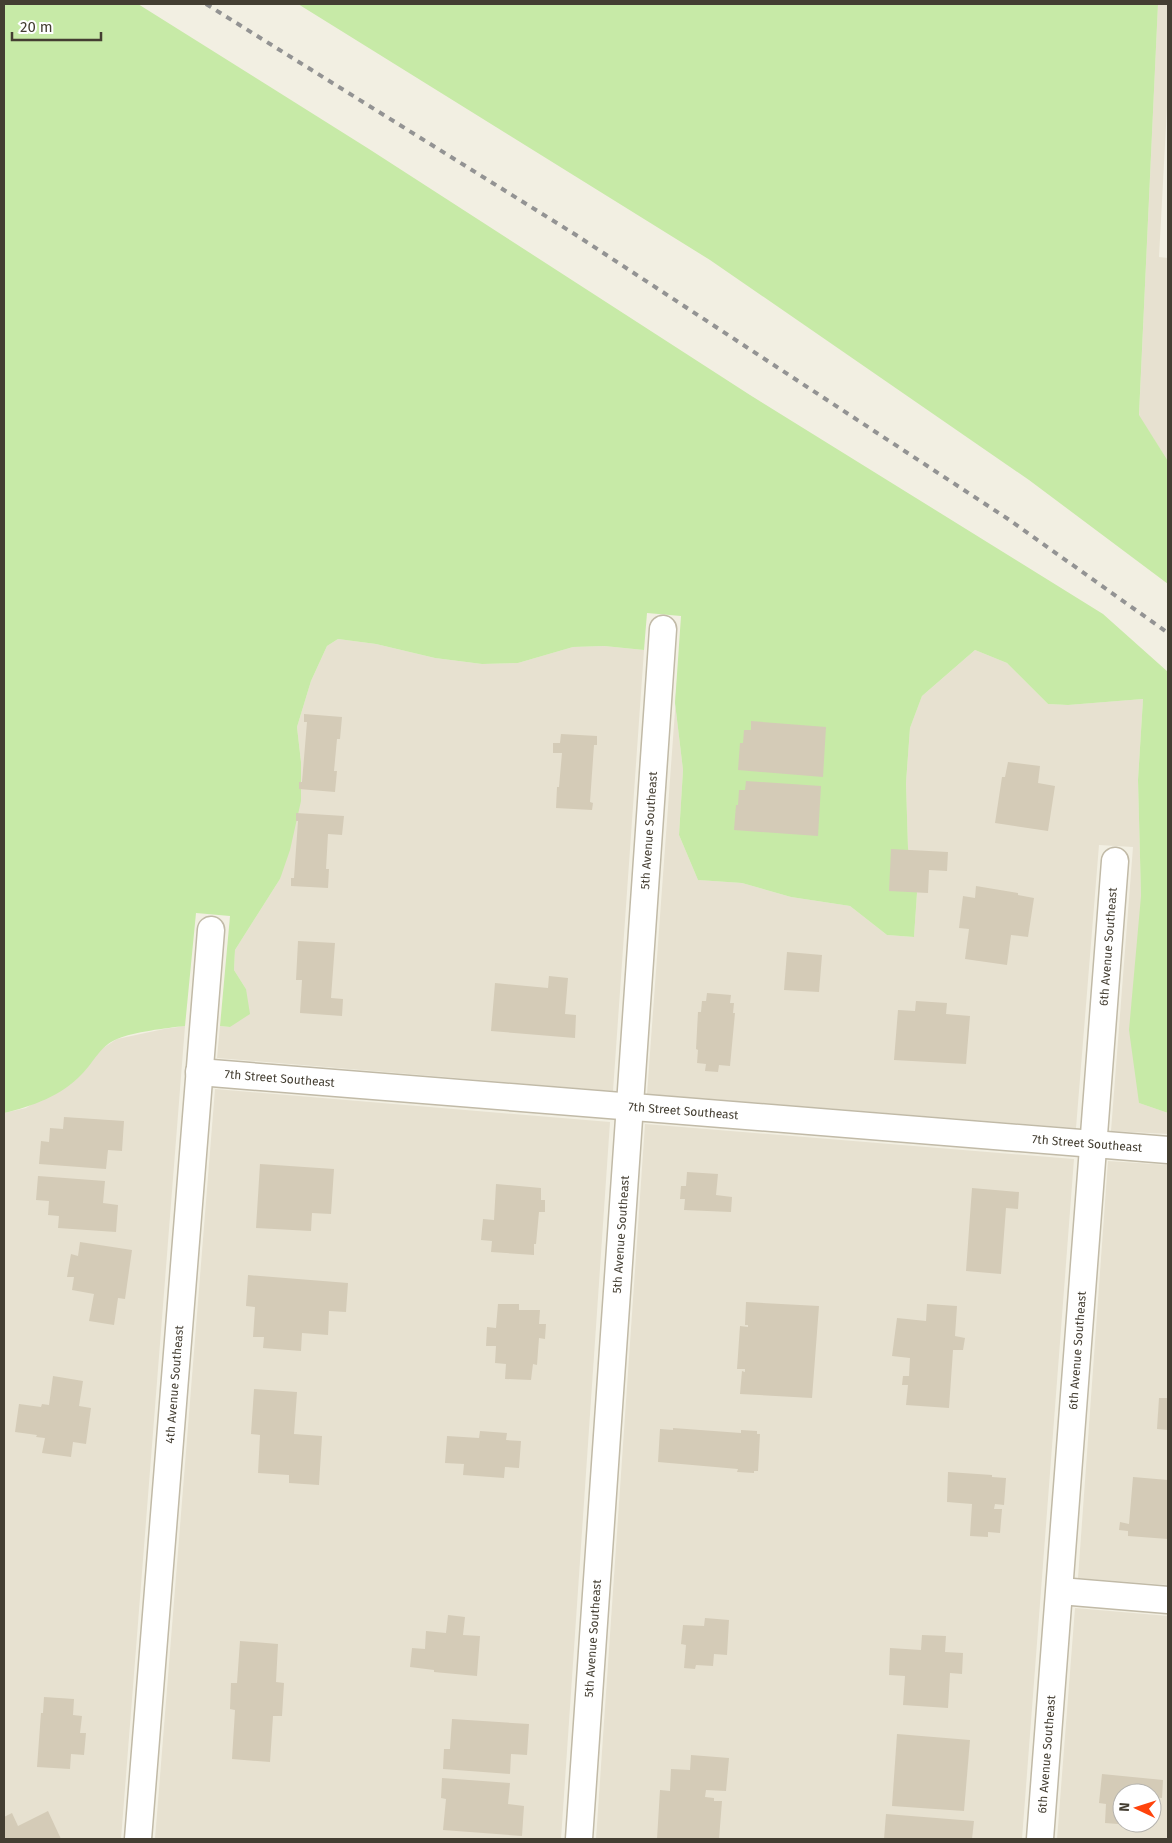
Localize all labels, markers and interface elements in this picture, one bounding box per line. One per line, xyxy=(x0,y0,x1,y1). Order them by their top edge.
scale bar xyxy=(12,10,101,42)
text: 20 m xyxy=(20,18,53,36)
street label: 5th Avenue Southeast xyxy=(638,770,660,890)
street label: 6th Avenue Southeast xyxy=(1097,886,1120,1006)
street label: 7th Street Southeast xyxy=(224,1067,336,1090)
street label: 7th Street Southeast xyxy=(628,1100,740,1122)
street label: 7th Street Southeast xyxy=(1032,1132,1143,1155)
street label: 5th Avenue Southeast xyxy=(610,1174,632,1294)
street label: 6th Avenue Southeast xyxy=(1066,1290,1089,1410)
street label: 4th Avenue Southeast xyxy=(163,1324,186,1444)
street label: 5th Avenue Southeast xyxy=(582,1578,604,1698)
street label: 6th Avenue Southeast xyxy=(1035,1694,1058,1814)
north arrow xyxy=(1112,1783,1162,1833)
text: N xyxy=(1116,1802,1133,1812)

